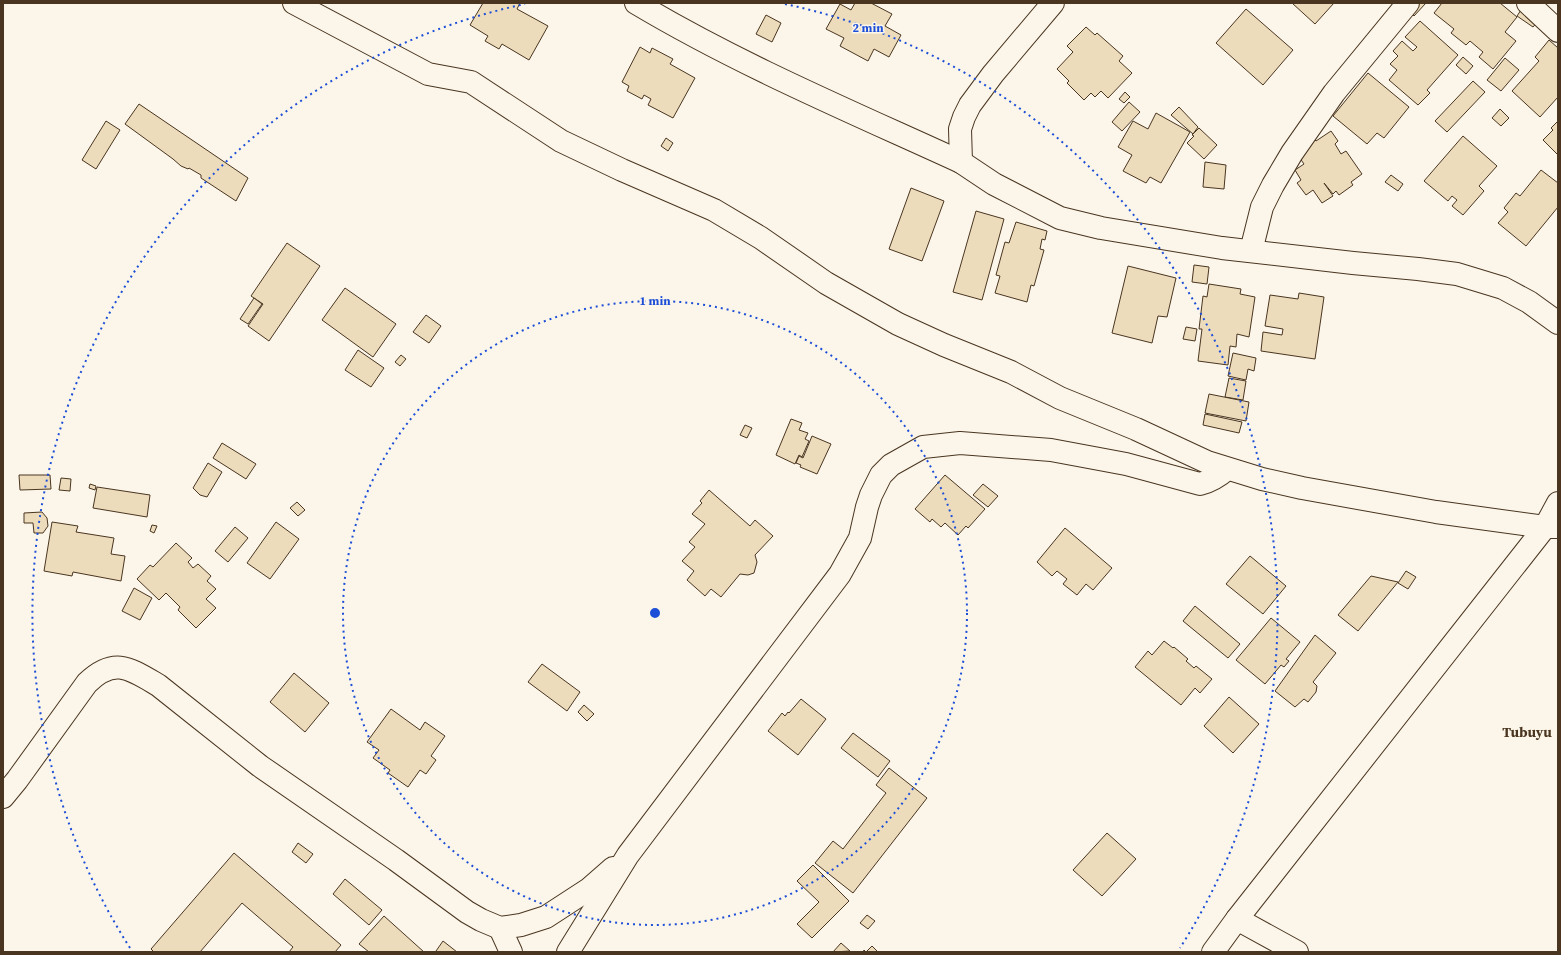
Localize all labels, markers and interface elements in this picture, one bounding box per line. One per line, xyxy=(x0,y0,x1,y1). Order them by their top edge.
text: 2 min xyxy=(852,20,884,36)
text: 1 min xyxy=(639,293,671,309)
centre of rings xyxy=(648,606,662,620)
district label: Tubuyu xyxy=(1502,722,1552,742)

